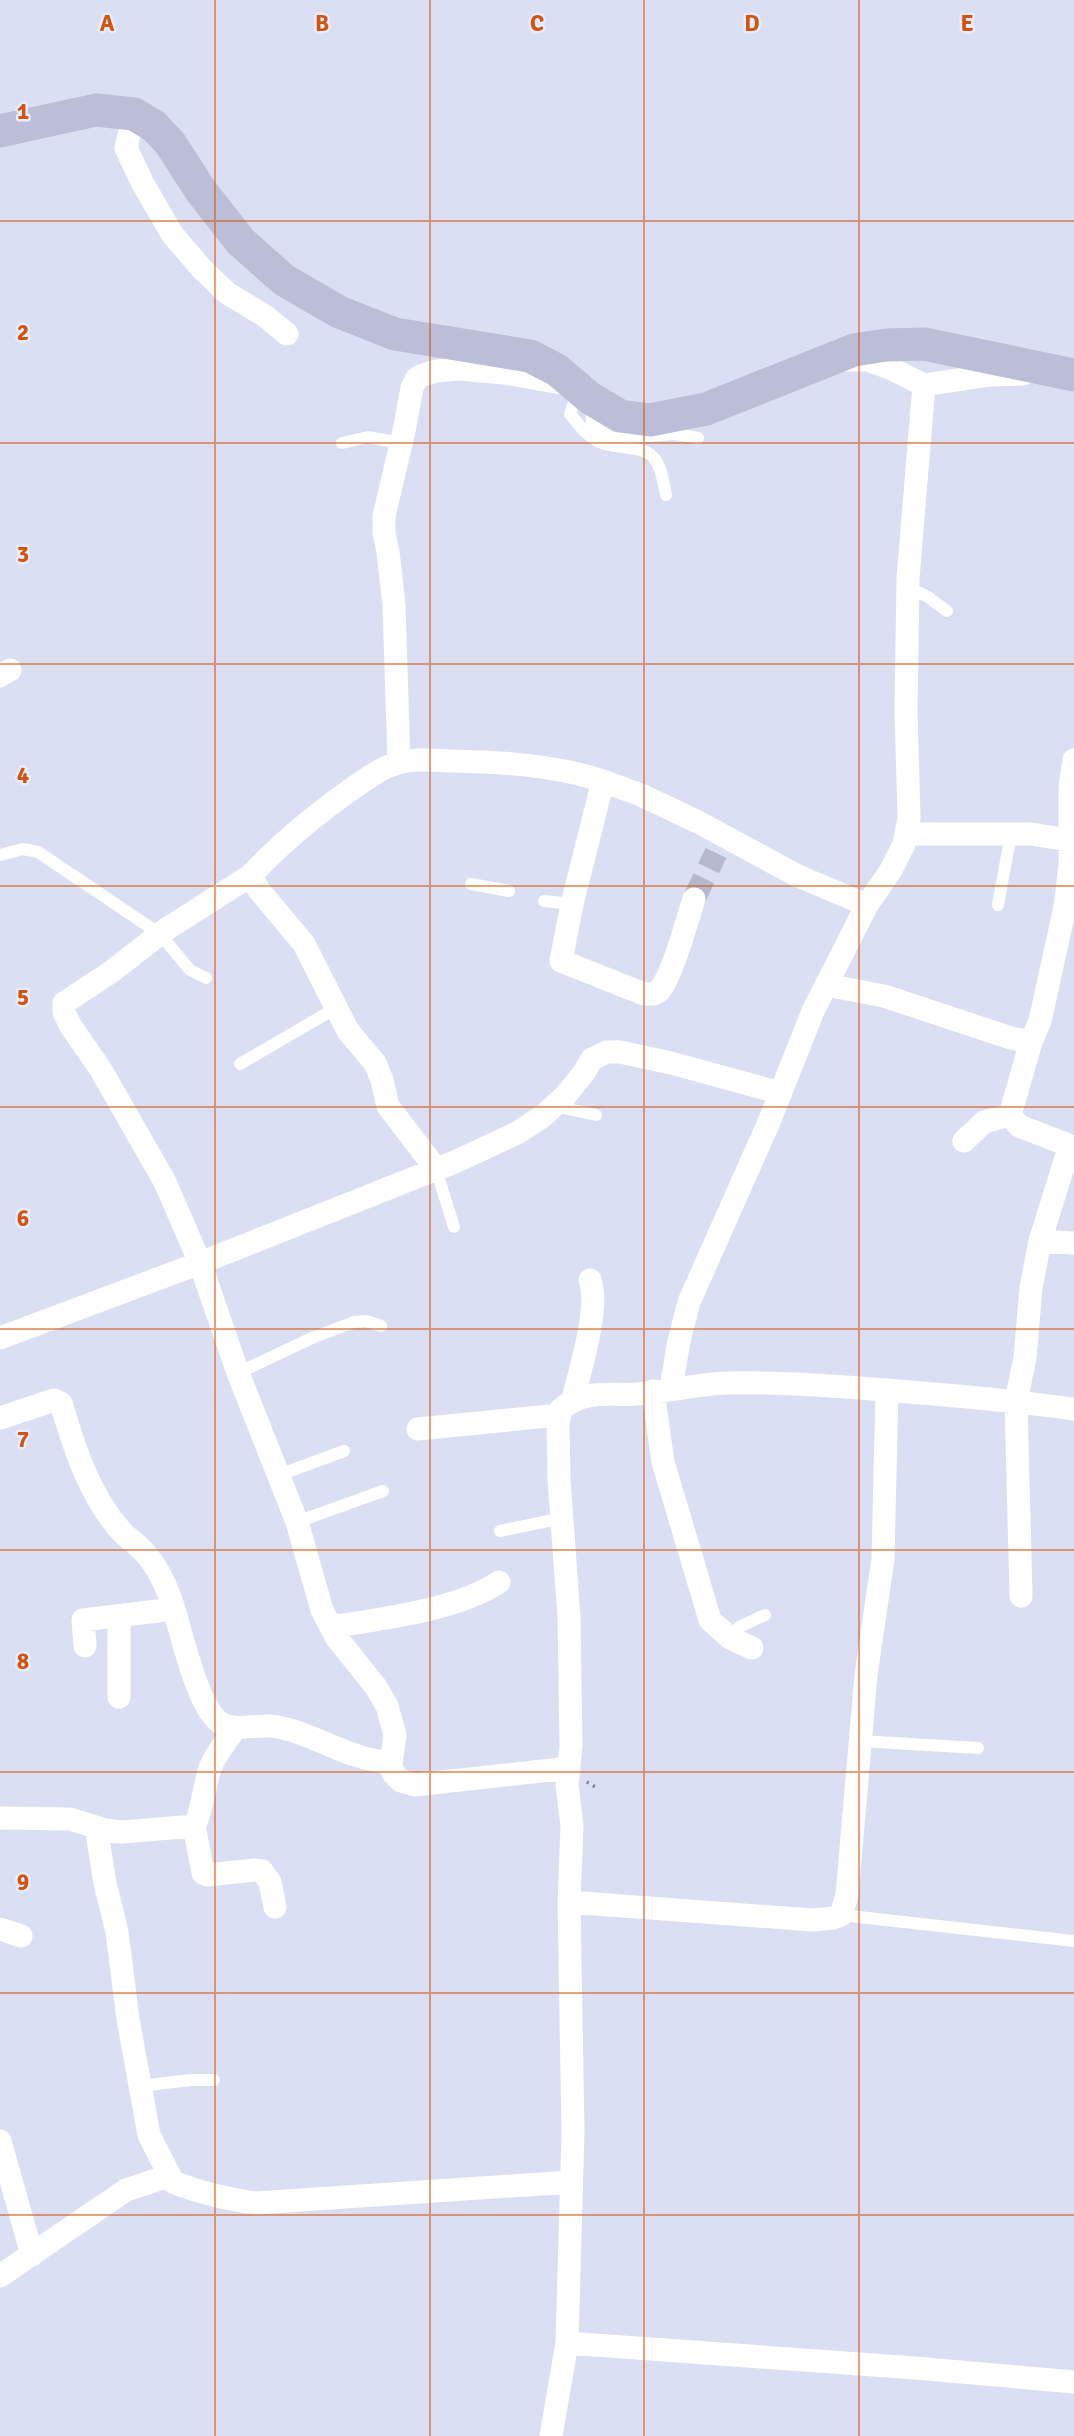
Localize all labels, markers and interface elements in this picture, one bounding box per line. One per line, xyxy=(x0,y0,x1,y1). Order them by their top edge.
text: A xyxy=(100,9,115,38)
text: B xyxy=(315,9,329,38)
text: C xyxy=(530,9,544,38)
text: D xyxy=(744,9,760,38)
text: E xyxy=(960,9,974,38)
text: 1 xyxy=(17,97,29,126)
text: 2 xyxy=(17,318,29,347)
text: 3 xyxy=(17,540,29,569)
text: 4 xyxy=(17,761,29,790)
text: 5 xyxy=(17,983,29,1012)
text: 6 xyxy=(17,1204,29,1233)
text: 7 xyxy=(17,1425,29,1454)
text: 8 xyxy=(17,1647,29,1676)
text: 9 xyxy=(17,1868,29,1897)

